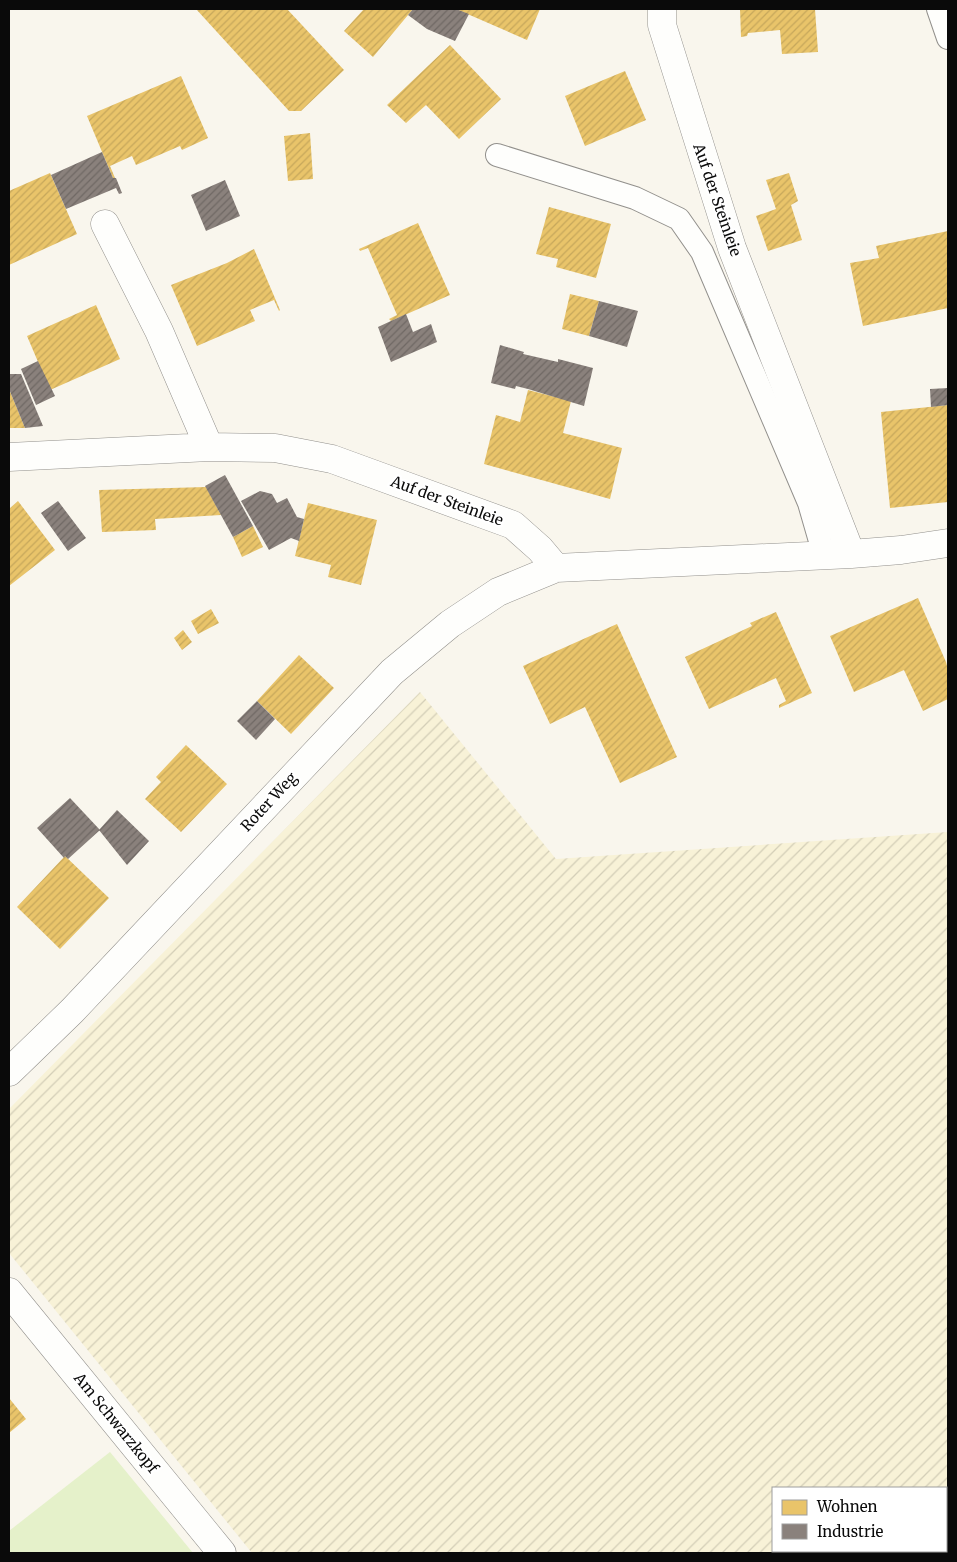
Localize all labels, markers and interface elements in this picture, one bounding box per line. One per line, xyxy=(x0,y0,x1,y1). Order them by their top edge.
street label: Auf der Steinleie xyxy=(689,140,746,259)
street label: Auf der Steinleie xyxy=(387,471,506,530)
street label: Roter Weg xyxy=(236,768,301,835)
street label: Am Schwarzkopf xyxy=(70,1368,163,1478)
legend xyxy=(772,1487,947,1552)
text: Wohnen xyxy=(816,1497,877,1516)
text: Industrie xyxy=(817,1522,884,1541)

